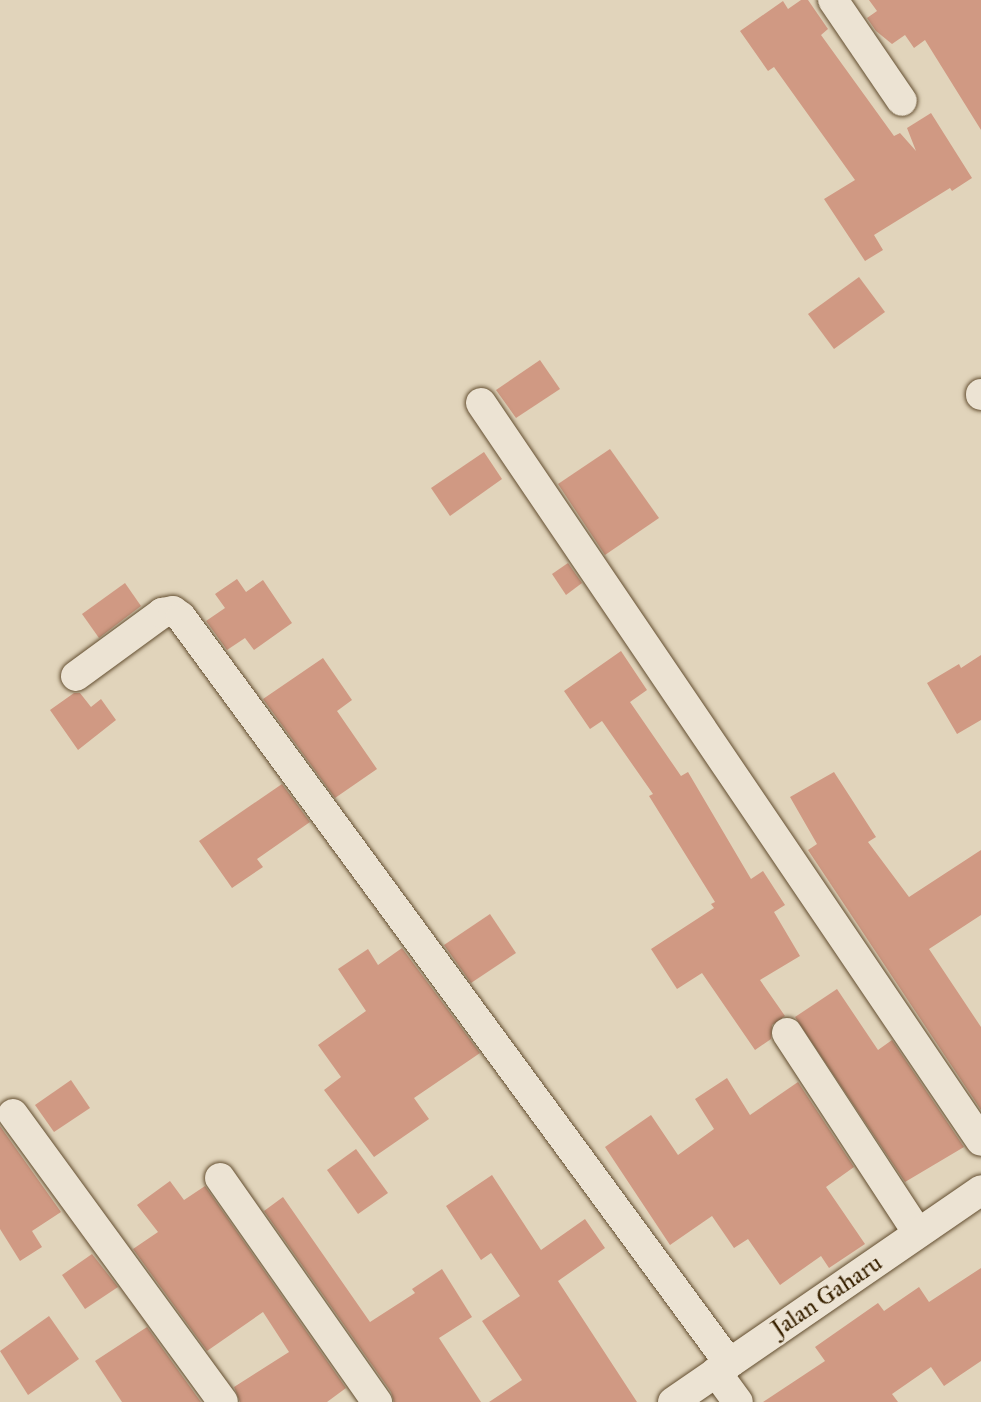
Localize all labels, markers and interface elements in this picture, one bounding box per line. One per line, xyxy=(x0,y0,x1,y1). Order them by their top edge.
street label: Jalan Gaharu xyxy=(766,1249,888,1343)

